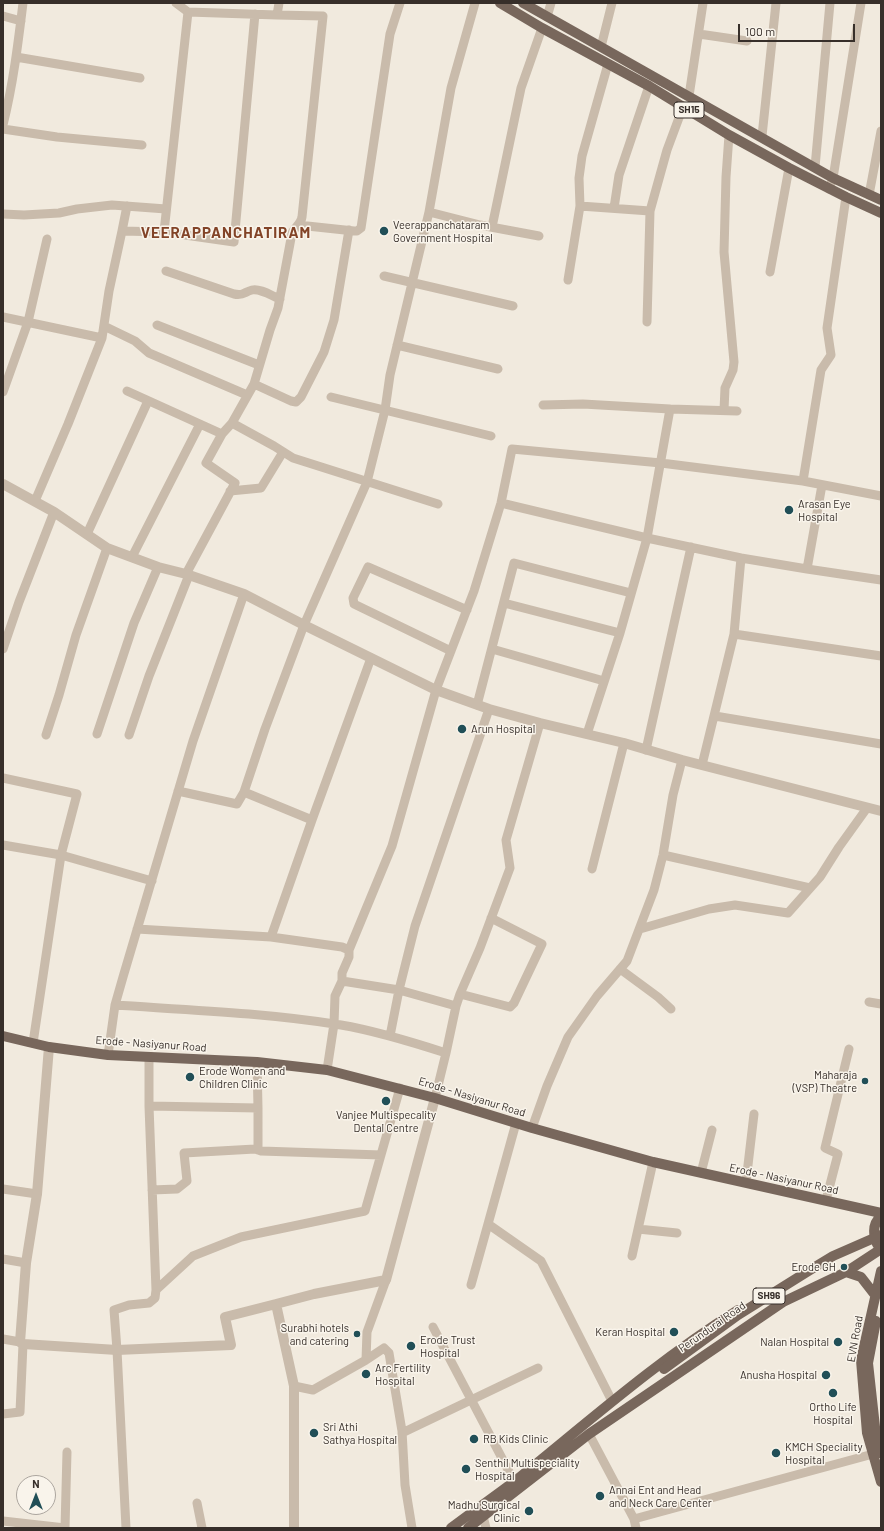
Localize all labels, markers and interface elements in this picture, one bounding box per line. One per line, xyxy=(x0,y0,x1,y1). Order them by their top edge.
scale bar xyxy=(740,16,857,42)
text: 100 m xyxy=(745,24,775,38)
road number: SH15 xyxy=(674,102,704,118)
place label: Veerappanchataram Government Hospital xyxy=(393,218,493,244)
district label: VEERAPPANCHATIRAM xyxy=(141,224,311,242)
marker: Veerappanchataram Government Hospital xyxy=(378,225,390,237)
place label: Arasan Eye Hospital xyxy=(798,497,851,523)
marker: Arasan Eye Hospital xyxy=(783,504,795,516)
place label: Arun Hospital xyxy=(471,722,535,736)
marker: Arun Hospital xyxy=(456,723,468,735)
street label: Erode - Nasiyanur Road xyxy=(95,1034,207,1054)
place label: Erode Women and Children Clinic xyxy=(199,1064,285,1090)
place label: Maharaja (VSP) Theatre xyxy=(792,1068,857,1094)
marker: Erode Women and Children Clinic xyxy=(184,1071,196,1083)
street label: Erode - Nasiyanur Road xyxy=(417,1074,527,1120)
marker: Maharaja (VSP) Theatre xyxy=(860,1076,870,1086)
marker: Vanjee Multispecality Dental Centre xyxy=(380,1095,392,1107)
place label: Vanjee Multispecality Dental Centre xyxy=(336,1108,436,1134)
street label: Erode - Nasiyanur Road xyxy=(728,1161,840,1197)
place label: Erode GH xyxy=(791,1260,836,1274)
marker: Erode GH xyxy=(839,1262,849,1272)
road number: SH96 xyxy=(753,1288,785,1304)
street label: Perundurai Road xyxy=(676,1299,748,1355)
street label: EVN Road xyxy=(844,1315,866,1363)
place label: Surabhi hotels and catering xyxy=(281,1321,349,1347)
place label: Keran Hospital xyxy=(595,1325,665,1339)
marker: Keran Hospital xyxy=(668,1326,680,1338)
marker: Surabhi hotels and catering xyxy=(352,1329,362,1339)
place label: Erode Trust Hospital xyxy=(420,1333,476,1359)
place label: Nalan Hospital xyxy=(760,1335,829,1349)
marker: Nalan Hospital xyxy=(832,1336,844,1348)
marker: Erode Trust Hospital xyxy=(405,1340,417,1352)
place label: Arc Fertility Hospital xyxy=(375,1361,431,1387)
marker: Arc Fertility Hospital xyxy=(360,1368,372,1380)
place label: Anusha Hospital xyxy=(740,1368,817,1382)
marker: Anusha Hospital xyxy=(820,1369,832,1381)
marker: Ortho Life Hospital xyxy=(827,1387,839,1399)
place label: Ortho Life Hospital xyxy=(809,1400,857,1426)
place label: Sri Athi Sathya Hospital xyxy=(323,1420,397,1446)
marker: Sri Athi Sathya Hospital xyxy=(308,1427,320,1439)
place label: RB Kids Clinic xyxy=(483,1432,548,1446)
marker: RB Kids Clinic xyxy=(468,1433,480,1445)
place label: KMCH Speciality Hospital xyxy=(785,1440,862,1466)
marker: KMCH Speciality Hospital xyxy=(770,1447,782,1459)
place label: Senthil Multispeciality Hospital xyxy=(475,1456,579,1482)
marker: Senthil Multispeciality Hospital xyxy=(460,1463,472,1475)
north arrow xyxy=(16,1475,56,1515)
text: N xyxy=(32,1477,40,1490)
place label: Annai Ent and Head and Neck Care Center xyxy=(609,1483,712,1509)
marker: Annai Ent and Head and Neck Care Center xyxy=(594,1490,606,1502)
place label: Madhu Surgical Clinic xyxy=(448,1498,520,1524)
marker: Madhu Surgical Clinic xyxy=(523,1505,535,1517)

